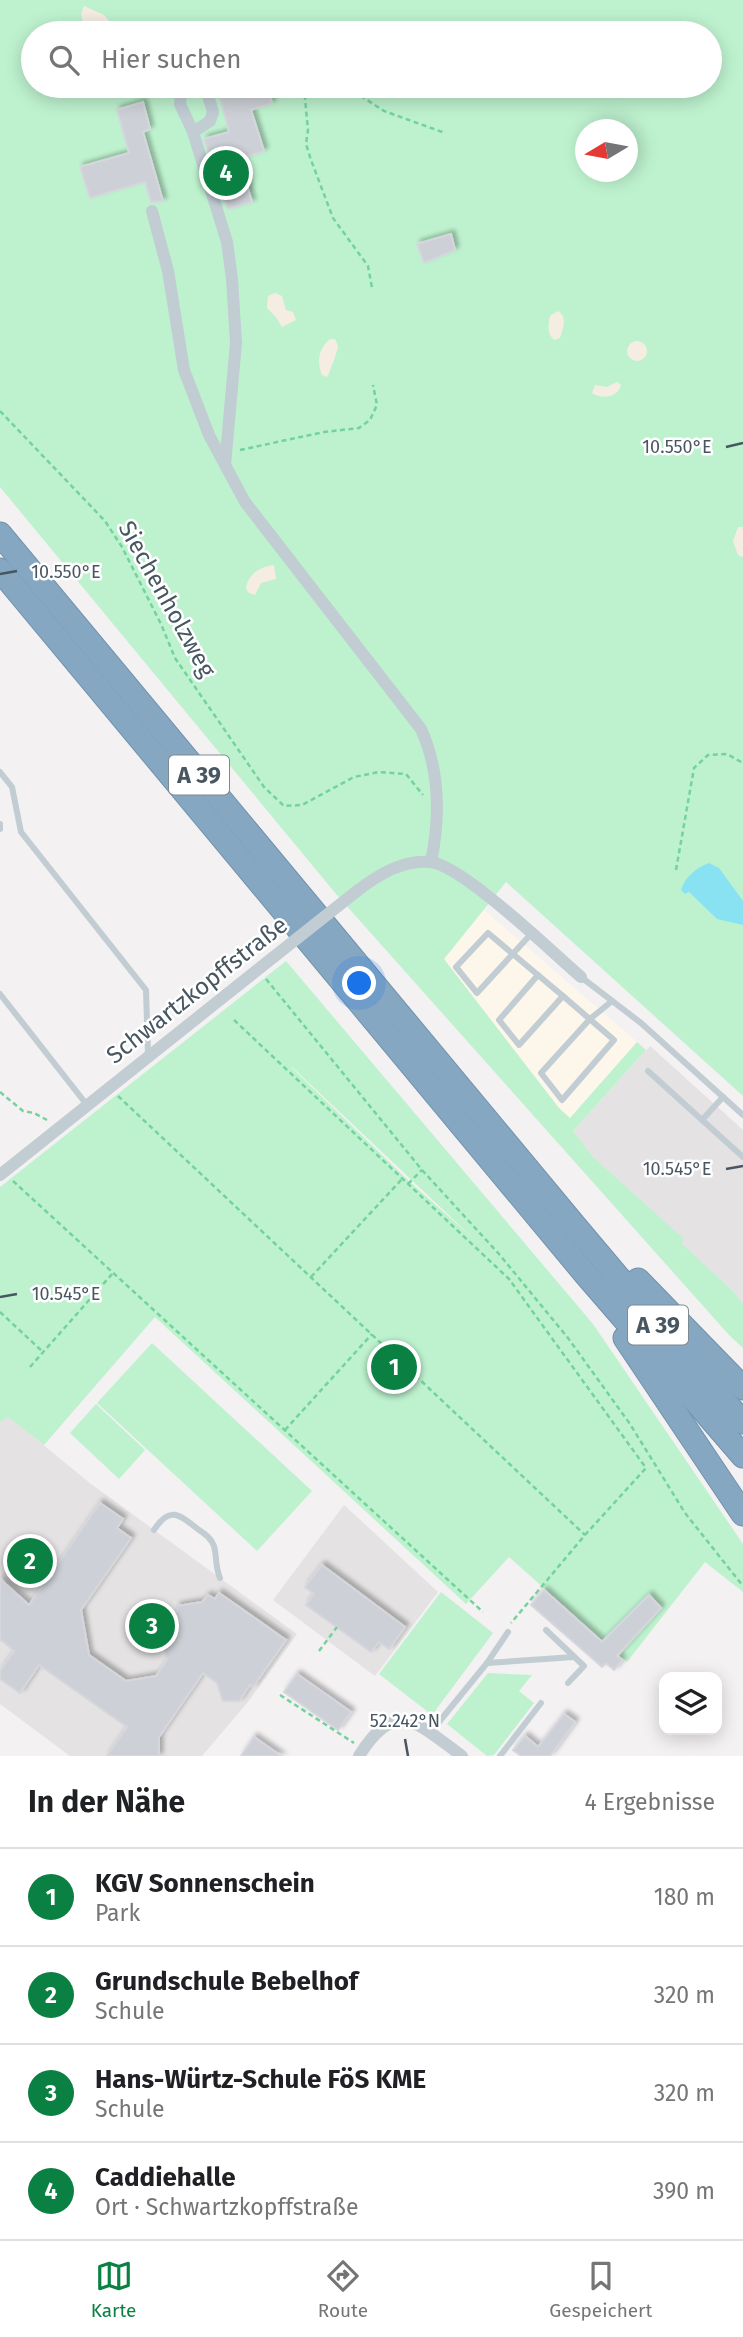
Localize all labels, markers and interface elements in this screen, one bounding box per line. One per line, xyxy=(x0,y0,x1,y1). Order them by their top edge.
search box xyxy=(21,21,722,98)
icon: search xyxy=(45,41,83,79)
text: Hier suchen xyxy=(101,44,241,75)
north arrow xyxy=(575,119,638,182)
pin: 4 xyxy=(203,147,249,199)
text: 10.550°E xyxy=(642,436,712,458)
street label: Siechenholzweg xyxy=(113,516,222,682)
text: 10.550°E xyxy=(31,561,101,583)
road number: A 39 xyxy=(169,755,229,794)
street label: Schwartzkopffstraße xyxy=(101,911,293,1069)
your location xyxy=(342,966,376,1000)
text: 10.545°E xyxy=(643,1158,711,1180)
text: 10.545°E xyxy=(32,1283,100,1305)
road number: A 39 xyxy=(628,1306,688,1344)
pin: 1 xyxy=(371,1341,417,1393)
pin: 2 xyxy=(7,1535,53,1587)
pin: 3 xyxy=(129,1600,175,1652)
map controls xyxy=(659,1672,722,1735)
button: layers xyxy=(659,1672,722,1735)
text: 52.242°N xyxy=(370,1710,440,1732)
text: In der Nähe xyxy=(28,1784,185,1820)
text: 4 Ergebnisse xyxy=(585,1788,715,1816)
text: KGV Sonnenschein xyxy=(95,1868,315,1899)
text: 1 xyxy=(46,1883,56,1911)
text: 180 m xyxy=(654,1883,715,1911)
text: Park xyxy=(95,1899,140,1927)
text: Grundschule Bebelhof xyxy=(95,1966,358,1997)
text: 2 xyxy=(45,1981,57,2009)
text: 320 m xyxy=(654,1981,715,2009)
text: Schule xyxy=(95,1997,165,2025)
text: Hans-Würtz-Schule FöS KME xyxy=(95,2064,426,2095)
text: 3 xyxy=(45,2079,57,2107)
text: 320 m xyxy=(654,2079,715,2107)
text: Schule xyxy=(95,2095,165,2123)
text: Caddiehalle xyxy=(95,2162,235,2193)
text: 4 xyxy=(45,2177,58,2205)
text: 390 m xyxy=(653,2177,715,2205)
text: Ort · Schwartzkopffstraße xyxy=(95,2193,359,2221)
tab: Karte xyxy=(91,2257,136,2322)
tab: Route xyxy=(318,2257,368,2322)
tab: Gespeichert xyxy=(549,2257,652,2322)

